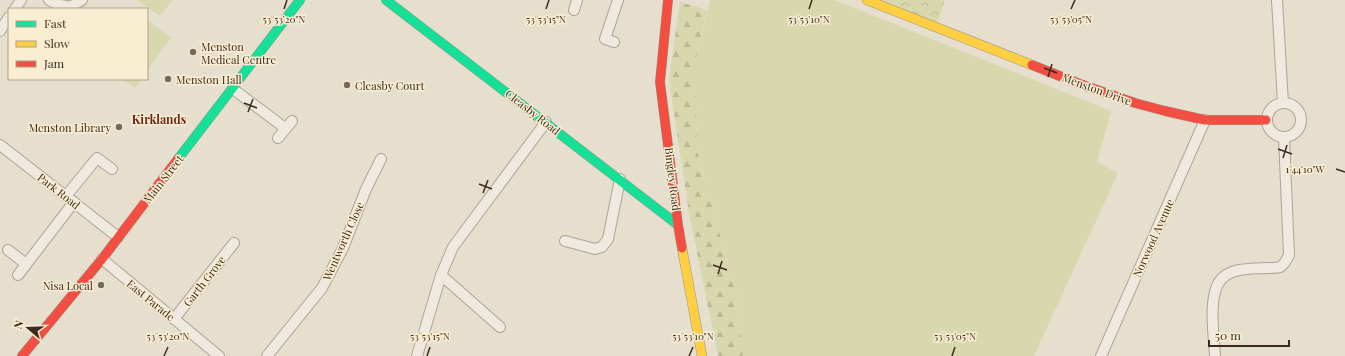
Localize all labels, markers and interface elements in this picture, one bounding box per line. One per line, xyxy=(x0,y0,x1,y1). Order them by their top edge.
legend xyxy=(8,8,148,80)
text: 53°53'20"N xyxy=(263,12,305,26)
text: 53°53'15"N xyxy=(526,12,566,26)
text: 53°53'10"N xyxy=(788,12,830,26)
text: 53°53'05"N xyxy=(1050,12,1092,26)
text: Fast xyxy=(44,15,67,31)
text: Slow xyxy=(44,35,70,51)
place label: Menston Medical Centre xyxy=(201,39,277,67)
marker: Menston Medical Centre xyxy=(188,47,198,57)
text: Jam xyxy=(43,55,65,71)
street label: Menston Drive xyxy=(1060,70,1134,109)
place label: Menston Hall xyxy=(176,72,242,87)
marker: Menston Hall xyxy=(163,74,173,84)
place label: Cleasby Court xyxy=(355,78,425,93)
marker: Cleasby Court xyxy=(342,80,352,90)
street label: Cleasby Road xyxy=(503,86,564,139)
district label: Kirklands xyxy=(132,111,187,127)
place label: Menston Library xyxy=(29,120,111,135)
marker: Menston Library xyxy=(114,122,124,132)
street label: Bingley Road xyxy=(662,146,684,212)
street label: Main Street xyxy=(140,152,187,206)
text: 1°44'10"W xyxy=(1285,162,1325,176)
street label: Park Road xyxy=(35,170,84,213)
street label: Norwood Avenue xyxy=(1129,196,1177,279)
street label: Wentworth Close xyxy=(319,199,367,284)
street label: Garth Grove xyxy=(180,252,229,309)
street label: East Parade xyxy=(124,276,178,324)
place label: Nisa Local xyxy=(43,278,93,293)
marker: Nisa Local xyxy=(96,280,106,290)
north arrow xyxy=(8,308,48,348)
text: N xyxy=(10,318,26,331)
scale bar xyxy=(1209,322,1289,348)
text: 50 m xyxy=(1215,327,1241,343)
text: 53°53'20"N xyxy=(147,329,189,343)
text: 53°53'15"N xyxy=(410,329,450,343)
text: 53°53'10"N xyxy=(672,329,714,343)
text: 53°53'05"N xyxy=(934,329,976,343)

